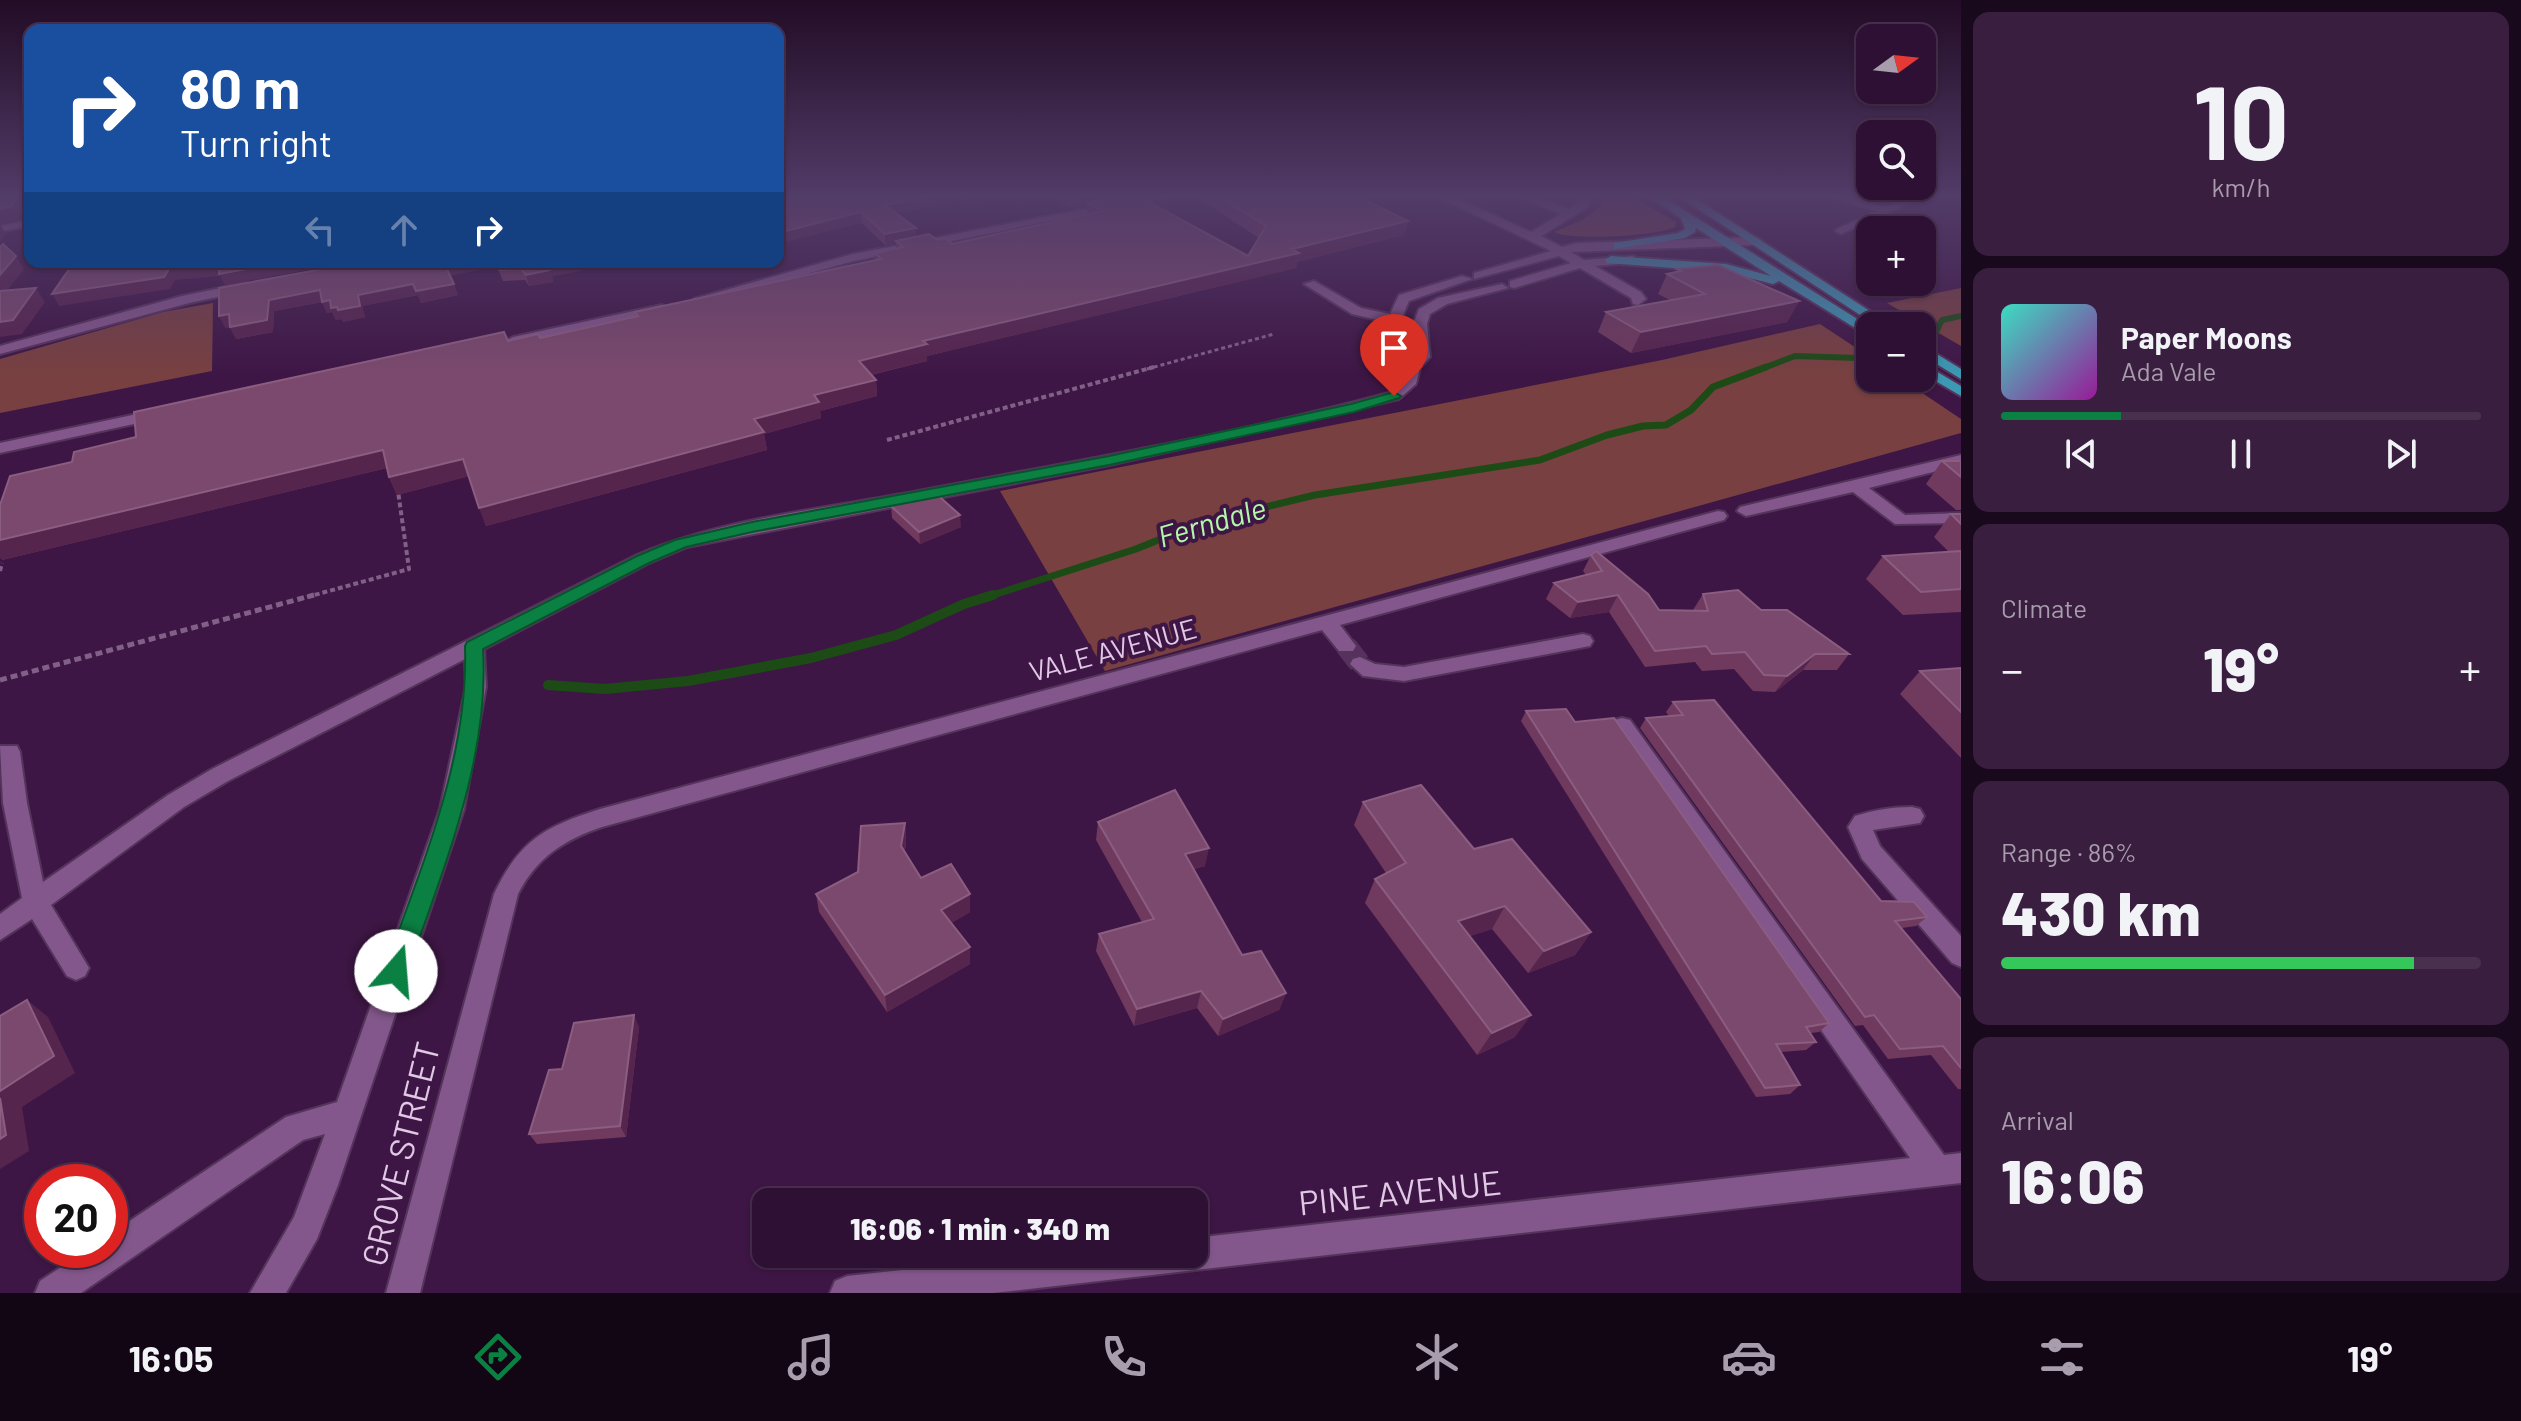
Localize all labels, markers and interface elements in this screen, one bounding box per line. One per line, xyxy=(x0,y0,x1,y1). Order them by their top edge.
north arrow xyxy=(1856,24,1936,104)
map controls xyxy=(1856,24,1936,392)
text: 80 m xyxy=(180,53,300,120)
icon: right xyxy=(48,56,152,160)
text: 10 xyxy=(2193,56,2289,181)
button: search xyxy=(1856,120,1936,200)
text: Turn right xyxy=(180,121,332,164)
text: km/h xyxy=(2212,171,2270,202)
icon: left xyxy=(298,208,342,252)
icon: ahead xyxy=(382,208,426,252)
icon: right xyxy=(466,208,510,252)
button: + xyxy=(1856,216,1936,296)
button: − xyxy=(1856,312,1936,392)
pin xyxy=(1360,314,1428,396)
text: Paper Moons xyxy=(2121,319,2292,355)
icon: arrive xyxy=(1372,326,1416,370)
text: Ada Vale xyxy=(2121,355,2216,386)
icon: previous xyxy=(2059,432,2103,476)
icon: pause xyxy=(2219,432,2263,476)
icon: next xyxy=(2379,432,2423,476)
water label: Ferndale xyxy=(1153,488,1270,554)
text: Climate xyxy=(2001,592,2087,623)
street label: VALE AVENUE xyxy=(1025,610,1200,688)
text: 19° xyxy=(2203,632,2279,704)
text: − xyxy=(2001,642,2023,695)
text: + xyxy=(2459,642,2481,695)
text: Range · 86% xyxy=(2001,836,2137,867)
text: 430 km xyxy=(2001,876,2201,948)
position arrow xyxy=(354,929,438,1013)
street label: GROVE STREET xyxy=(352,1037,447,1270)
text: Arrival xyxy=(2001,1104,2074,1135)
text: 16:06 xyxy=(2001,1144,2144,1216)
street label: PINE AVENUE xyxy=(1296,1160,1503,1223)
speed limit sign: 20 xyxy=(24,1164,128,1268)
text: 16:06 · 1 min · 340 m xyxy=(850,1210,1110,1246)
icon: directions xyxy=(470,1329,526,1385)
icon: music xyxy=(783,1329,839,1385)
icon: phone xyxy=(1096,1329,1152,1385)
icon: climate xyxy=(1409,1329,1465,1385)
icon: car xyxy=(1721,1329,1777,1385)
icon: filters xyxy=(2034,1329,2090,1385)
text: 16:05 xyxy=(128,1336,214,1379)
text: 19° xyxy=(2347,1336,2392,1379)

